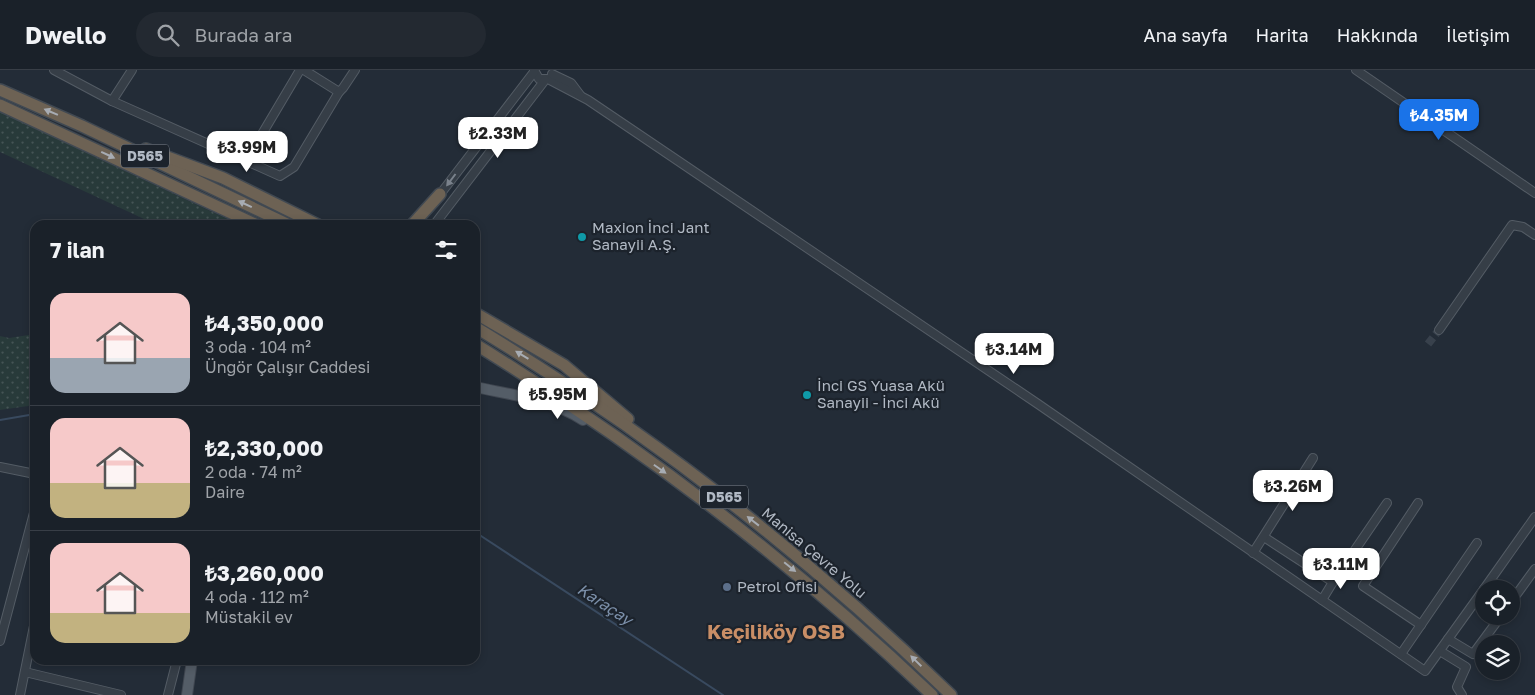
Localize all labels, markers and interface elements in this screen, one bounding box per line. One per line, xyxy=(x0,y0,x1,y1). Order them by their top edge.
search box xyxy=(136,12,486,57)
text: Dwello xyxy=(25,20,106,49)
icon: search xyxy=(154,21,182,49)
text: Burada ara xyxy=(194,23,293,46)
text: Ana sayfa xyxy=(1144,24,1228,46)
text: Harita xyxy=(1256,24,1309,46)
text: Hakkında xyxy=(1337,24,1418,46)
text: İletişim xyxy=(1446,24,1510,46)
pin: ₺4.35M xyxy=(1398,98,1480,141)
text: ₺4.35M xyxy=(1410,105,1468,125)
one-way arrow xyxy=(44,108,58,116)
pin: ₺2.33M xyxy=(457,116,539,159)
text: ₺2.33M xyxy=(469,123,527,143)
pin: ₺3.99M xyxy=(206,131,288,173)
text: ₺3.99M xyxy=(218,137,276,157)
road number: D565 xyxy=(121,144,169,168)
one-way arrow xyxy=(101,152,115,160)
one-way arrow xyxy=(446,173,456,187)
one-way arrow xyxy=(238,200,252,208)
place label: Maxion İnci Jant Sanayii A.Ş. xyxy=(592,218,709,253)
marker: Maxion İnci Jant Sanayii A.Ş. xyxy=(576,231,588,243)
icon: filters xyxy=(432,236,460,264)
text: 7 ilan xyxy=(50,237,104,263)
text: ₺4,350,000 xyxy=(205,310,324,336)
icon: home xyxy=(90,313,150,373)
pin: ₺3.14M xyxy=(973,332,1055,375)
text: 3 oda · 104 m² xyxy=(205,337,311,357)
text: ₺3.14M xyxy=(986,339,1042,359)
one-way arrow xyxy=(515,351,528,360)
text: Üngör Çalışır Caddesi xyxy=(205,357,370,377)
place label: İnci GS Yuasa Akü Sanayii - İnci Akü xyxy=(817,376,945,411)
pin: ₺5.95M xyxy=(517,378,599,420)
text: ₺5.95M xyxy=(529,384,587,404)
marker: İnci GS Yuasa Akü Sanayii - İnci Akü xyxy=(801,389,813,401)
text: ₺2,330,000 xyxy=(205,435,323,461)
icon: home xyxy=(90,438,150,498)
text: 2 oda · 74 m² xyxy=(205,462,302,482)
one-way arrow xyxy=(654,464,667,474)
pin: ₺3.26M xyxy=(1252,470,1334,512)
text: ₺3.26M xyxy=(1264,476,1322,496)
text: Daire xyxy=(205,482,245,502)
road number: D565 xyxy=(700,486,748,508)
street label: Manisa Çevre Yolu xyxy=(759,503,871,601)
one-way arrow xyxy=(747,516,760,526)
pin: ₺3.11M xyxy=(1300,548,1382,590)
text: ₺3.11M xyxy=(1314,554,1368,574)
text: ₺3,260,000 xyxy=(205,560,324,586)
one-way arrow xyxy=(783,562,796,573)
icon: home xyxy=(90,563,150,623)
place label: Petrol Ofisi xyxy=(737,577,817,595)
water label: Karaçay xyxy=(574,579,638,630)
map controls xyxy=(1475,580,1520,680)
button: locate xyxy=(1475,580,1520,625)
marker: Petrol Ofisi xyxy=(721,581,733,593)
text: 4 oda · 112 m² xyxy=(205,587,309,607)
text: Müstakil ev xyxy=(205,607,293,627)
district label: Keçiliköy OSB xyxy=(707,619,845,643)
button: layers xyxy=(1475,635,1520,680)
one-way arrow xyxy=(911,655,923,667)

